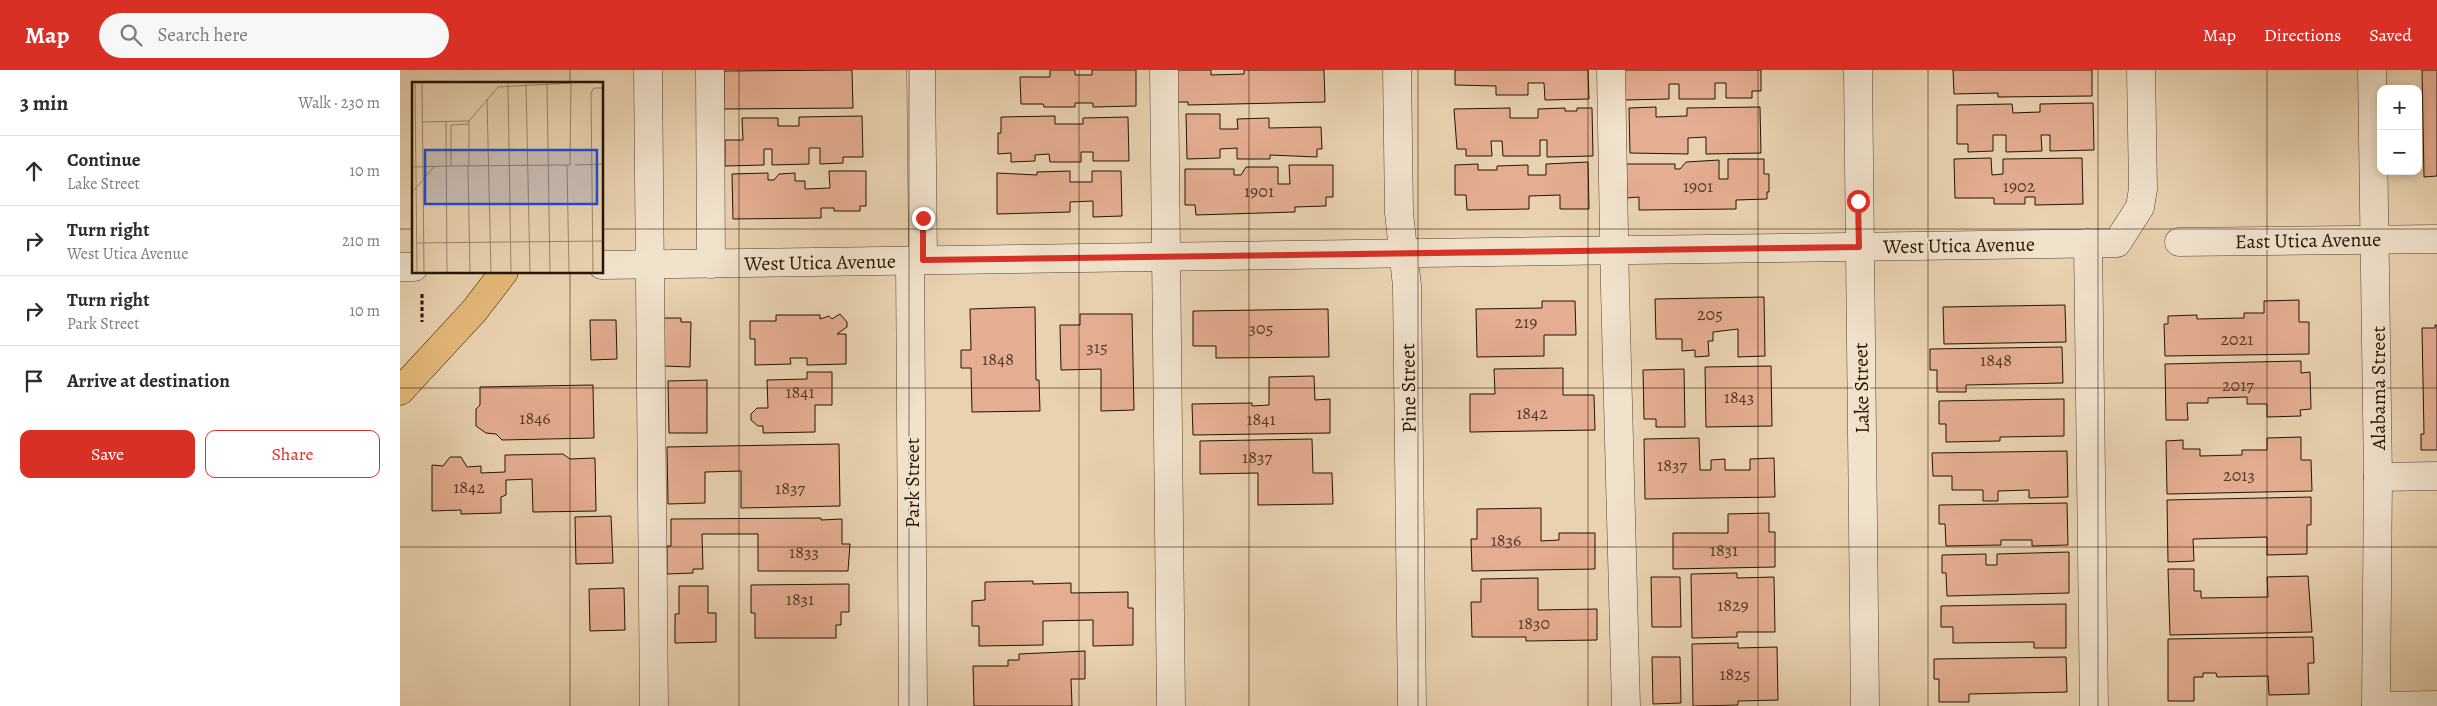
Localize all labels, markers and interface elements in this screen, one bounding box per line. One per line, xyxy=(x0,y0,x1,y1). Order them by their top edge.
search box xyxy=(99,13,449,58)
text: Map xyxy=(25,19,69,51)
icon: search xyxy=(117,21,145,49)
text: Search here xyxy=(157,22,248,48)
text: Map xyxy=(2203,23,2236,47)
text: Directions xyxy=(2264,23,2341,47)
text: Saved xyxy=(2369,23,2412,47)
inset map xyxy=(412,82,604,274)
map controls xyxy=(2377,85,2422,175)
button: + xyxy=(2377,85,2422,130)
text: 3 min xyxy=(20,89,68,117)
text: Walk · 230 m xyxy=(298,92,380,114)
button: − xyxy=(2377,130,2422,175)
text: Continue xyxy=(67,147,141,173)
icon: ahead xyxy=(20,157,48,185)
text: 10 m xyxy=(350,160,380,182)
text: Lake Street xyxy=(67,173,140,195)
house number: 1901 xyxy=(1683,174,1713,198)
house number: 1902 xyxy=(2003,174,2036,198)
house number: 1901 xyxy=(1244,179,1274,203)
route start xyxy=(1847,190,1870,213)
route end xyxy=(912,207,935,230)
text: Turn right xyxy=(67,217,149,243)
street label: East Utica Avenue xyxy=(2235,226,2381,255)
icon: right xyxy=(20,227,48,255)
text: 210 m xyxy=(342,230,380,252)
street label: West Utica Avenue xyxy=(1882,231,2035,260)
text: West Utica Avenue xyxy=(67,243,188,265)
street label: West Utica Avenue xyxy=(743,248,896,277)
text: Turn right xyxy=(67,287,149,313)
icon: right xyxy=(20,297,48,325)
text: 10 m xyxy=(350,300,380,322)
house number: 205 xyxy=(1697,302,1723,326)
house number: 219 xyxy=(1515,310,1537,334)
text: Park Street xyxy=(67,313,140,335)
house number: 305 xyxy=(1249,316,1273,340)
street label: Alabama Street xyxy=(2365,326,2392,451)
house number: 2021 xyxy=(2221,327,2253,351)
house number: 315 xyxy=(1086,335,1108,359)
street label: Lake Street xyxy=(1847,342,1876,434)
street label: Pine Street xyxy=(1394,343,1423,433)
house number: 1848 xyxy=(982,347,1014,371)
house number: 1848 xyxy=(1980,348,2012,372)
icon: arrive xyxy=(20,367,48,395)
text: Arrive at destination xyxy=(67,368,230,394)
house number: 2017 xyxy=(2222,373,2254,397)
house number: 1841 xyxy=(785,380,815,404)
house number: 1843 xyxy=(1724,385,1754,409)
house number: 1842 xyxy=(1516,401,1548,425)
house number: 1846 xyxy=(519,406,551,430)
house number: 1841 xyxy=(1246,407,1276,431)
button: Save xyxy=(20,430,195,478)
button: Share xyxy=(205,430,380,478)
street label: Park Street xyxy=(899,437,926,528)
house number: 1837 xyxy=(1242,445,1272,469)
house number: 1837 xyxy=(1657,453,1687,477)
house number: 2013 xyxy=(2223,463,2255,487)
house number: 1842 xyxy=(453,475,485,499)
house number: 1837 xyxy=(775,476,805,500)
house number: 1836 xyxy=(1491,528,1521,552)
house number: 1831 xyxy=(1710,538,1738,562)
house number: 1833 xyxy=(789,540,819,564)
house number: 1831 xyxy=(786,587,814,611)
house number: 1829 xyxy=(1717,593,1749,617)
house number: 1830 xyxy=(1518,611,1550,635)
house number: 1825 xyxy=(1719,662,1751,686)

